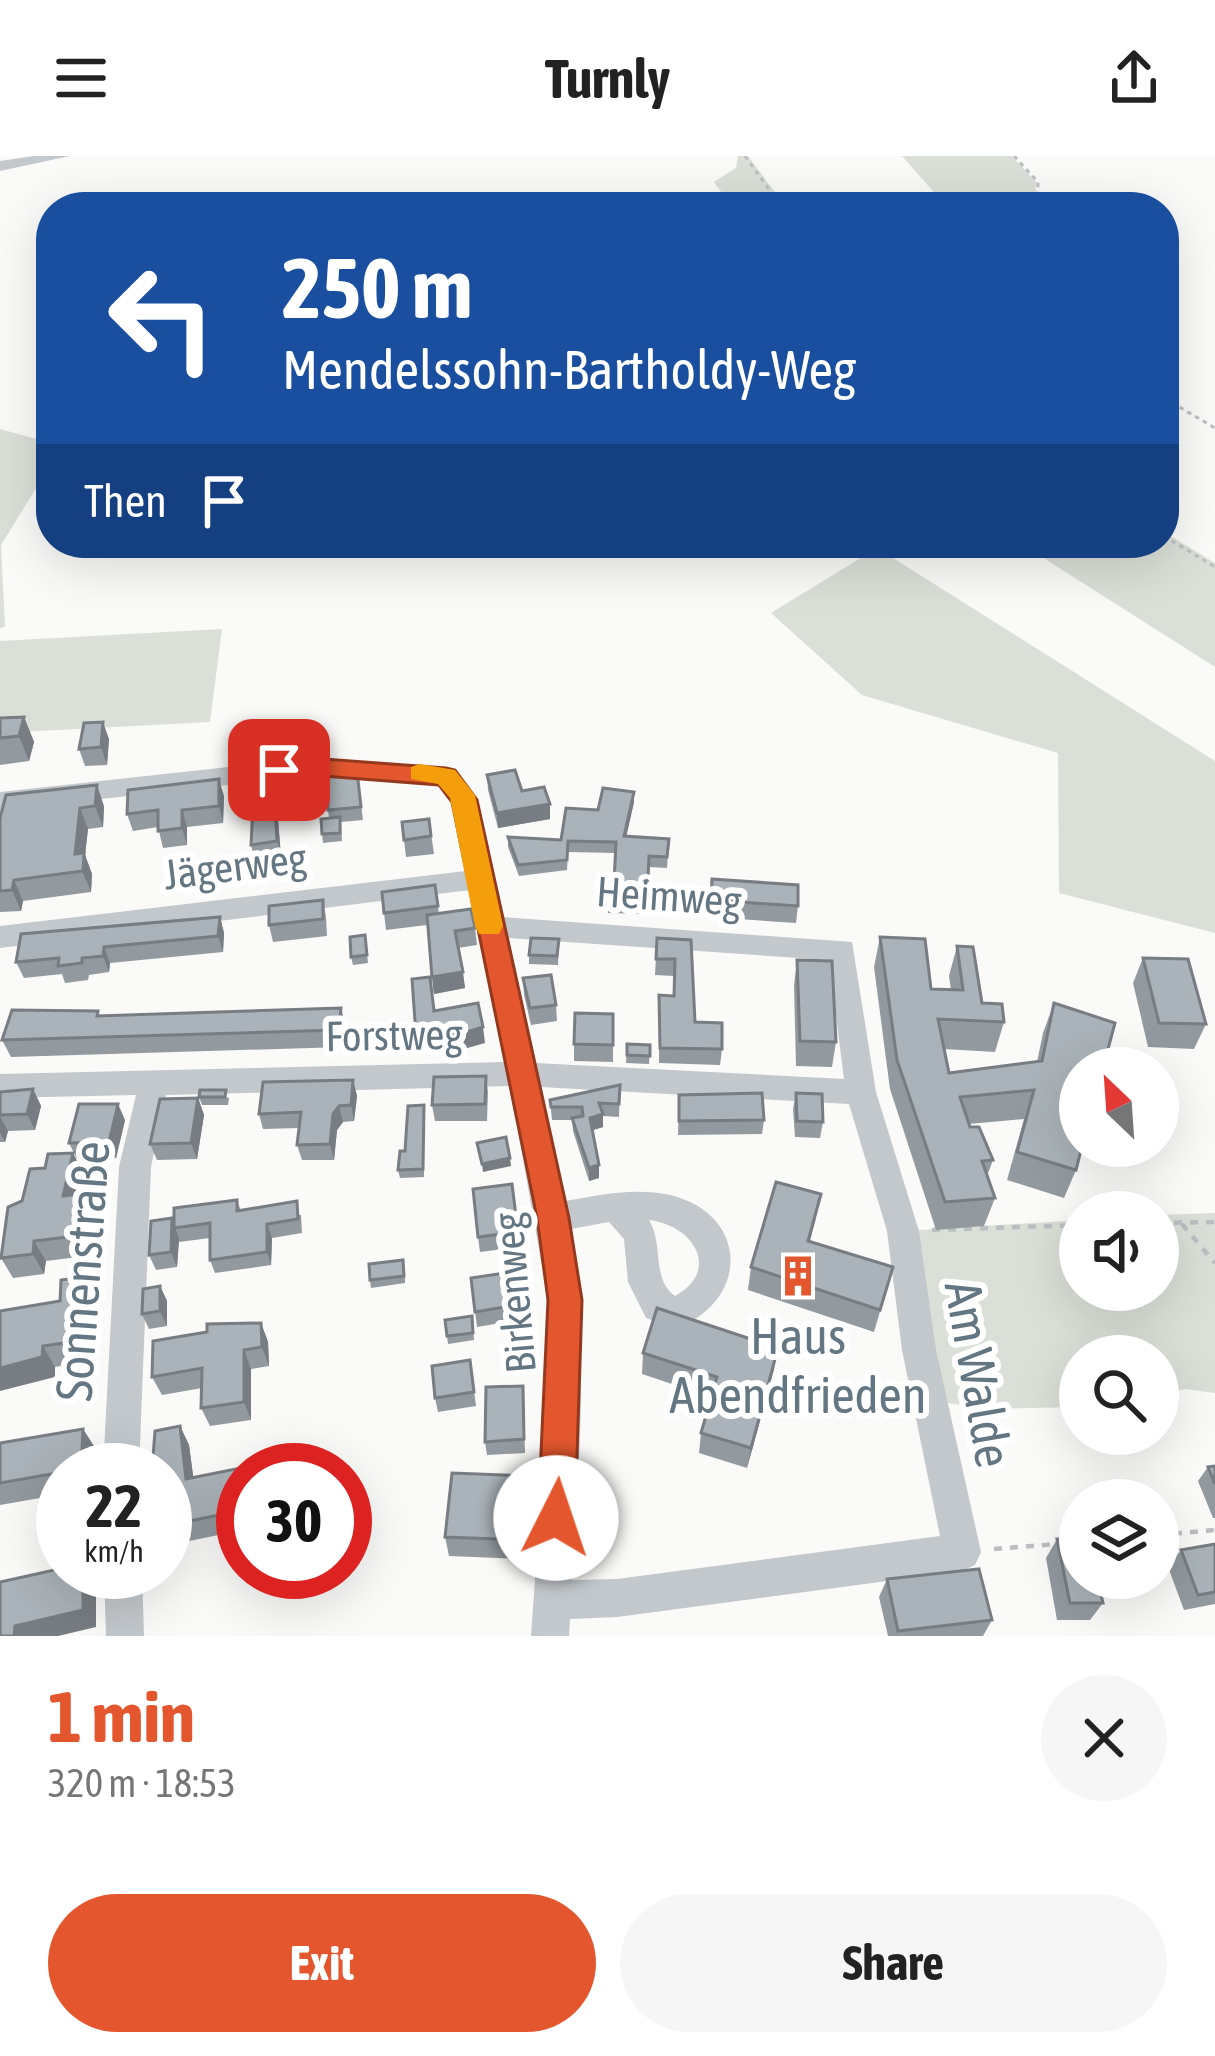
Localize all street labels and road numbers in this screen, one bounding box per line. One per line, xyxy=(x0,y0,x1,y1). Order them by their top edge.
street label: Jägerweg xyxy=(161,833,309,899)
street label: Heimweg xyxy=(595,867,743,925)
street label: Forstweg xyxy=(325,1010,463,1060)
street label: Sonnenstraße xyxy=(43,1139,121,1403)
street label: Birkenweg xyxy=(483,1211,545,1375)
street label: Am Walde xyxy=(934,1276,1024,1472)

